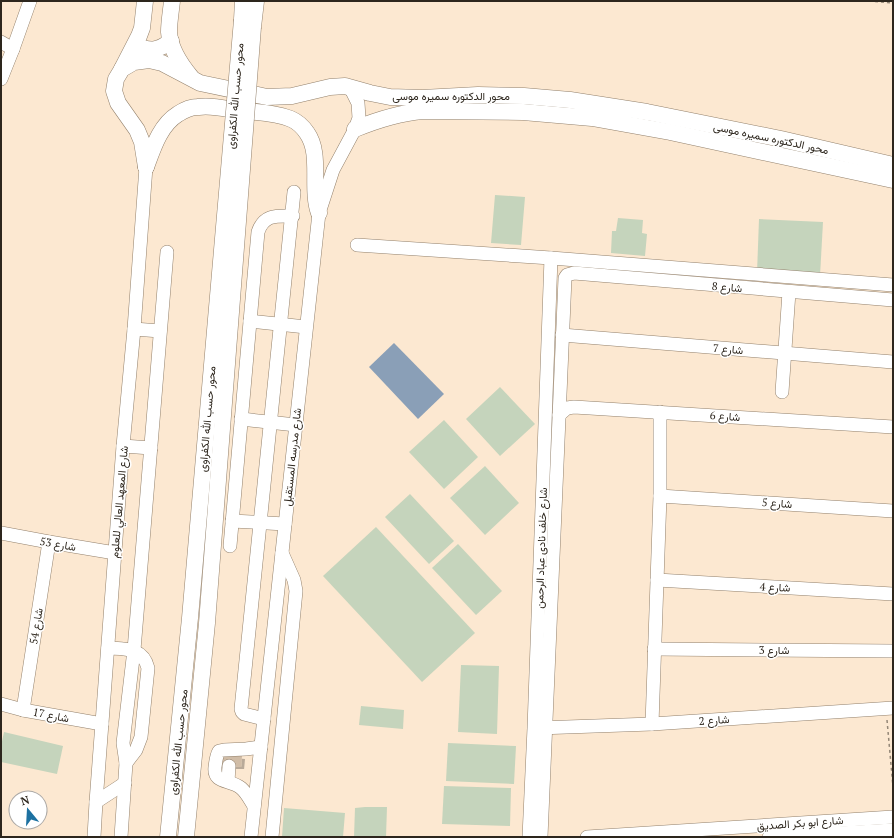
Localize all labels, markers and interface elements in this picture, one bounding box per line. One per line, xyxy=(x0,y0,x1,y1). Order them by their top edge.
street label: محور حسب الله الكفراوى xyxy=(223,42,247,150)
street label: محور الدكتوره سميره موسى xyxy=(392,89,510,103)
street label: محور الدكتوره سميره موسى xyxy=(712,119,830,157)
street label: شارع 8 xyxy=(711,279,743,296)
street label: شارع 7 xyxy=(712,341,744,358)
street label: محور حسب الله الكفراوى xyxy=(195,365,219,473)
street label: شارع مدرسه المستقبل xyxy=(280,407,305,507)
street label: شارع 6 xyxy=(709,408,741,425)
street label: شارع المعهد العالي للعلوم xyxy=(107,445,134,559)
street label: شارع خلف نادى عباد الرحمن xyxy=(532,487,551,609)
street label: شارع 5 xyxy=(761,495,793,512)
street label: شارع 53 xyxy=(39,534,78,555)
street label: شارع 4 xyxy=(759,579,791,596)
street label: شارع 54 xyxy=(26,607,47,645)
street label: شارع 3 xyxy=(759,643,790,658)
street label: محور حسب الله الكفراوى xyxy=(165,688,191,796)
street label: شارع 17 xyxy=(32,705,71,726)
street label: شارع 2 xyxy=(698,712,730,729)
north arrow xyxy=(8,790,48,830)
text: N xyxy=(19,792,32,808)
street label: شارع ابو بكر الصديق xyxy=(756,813,844,834)

